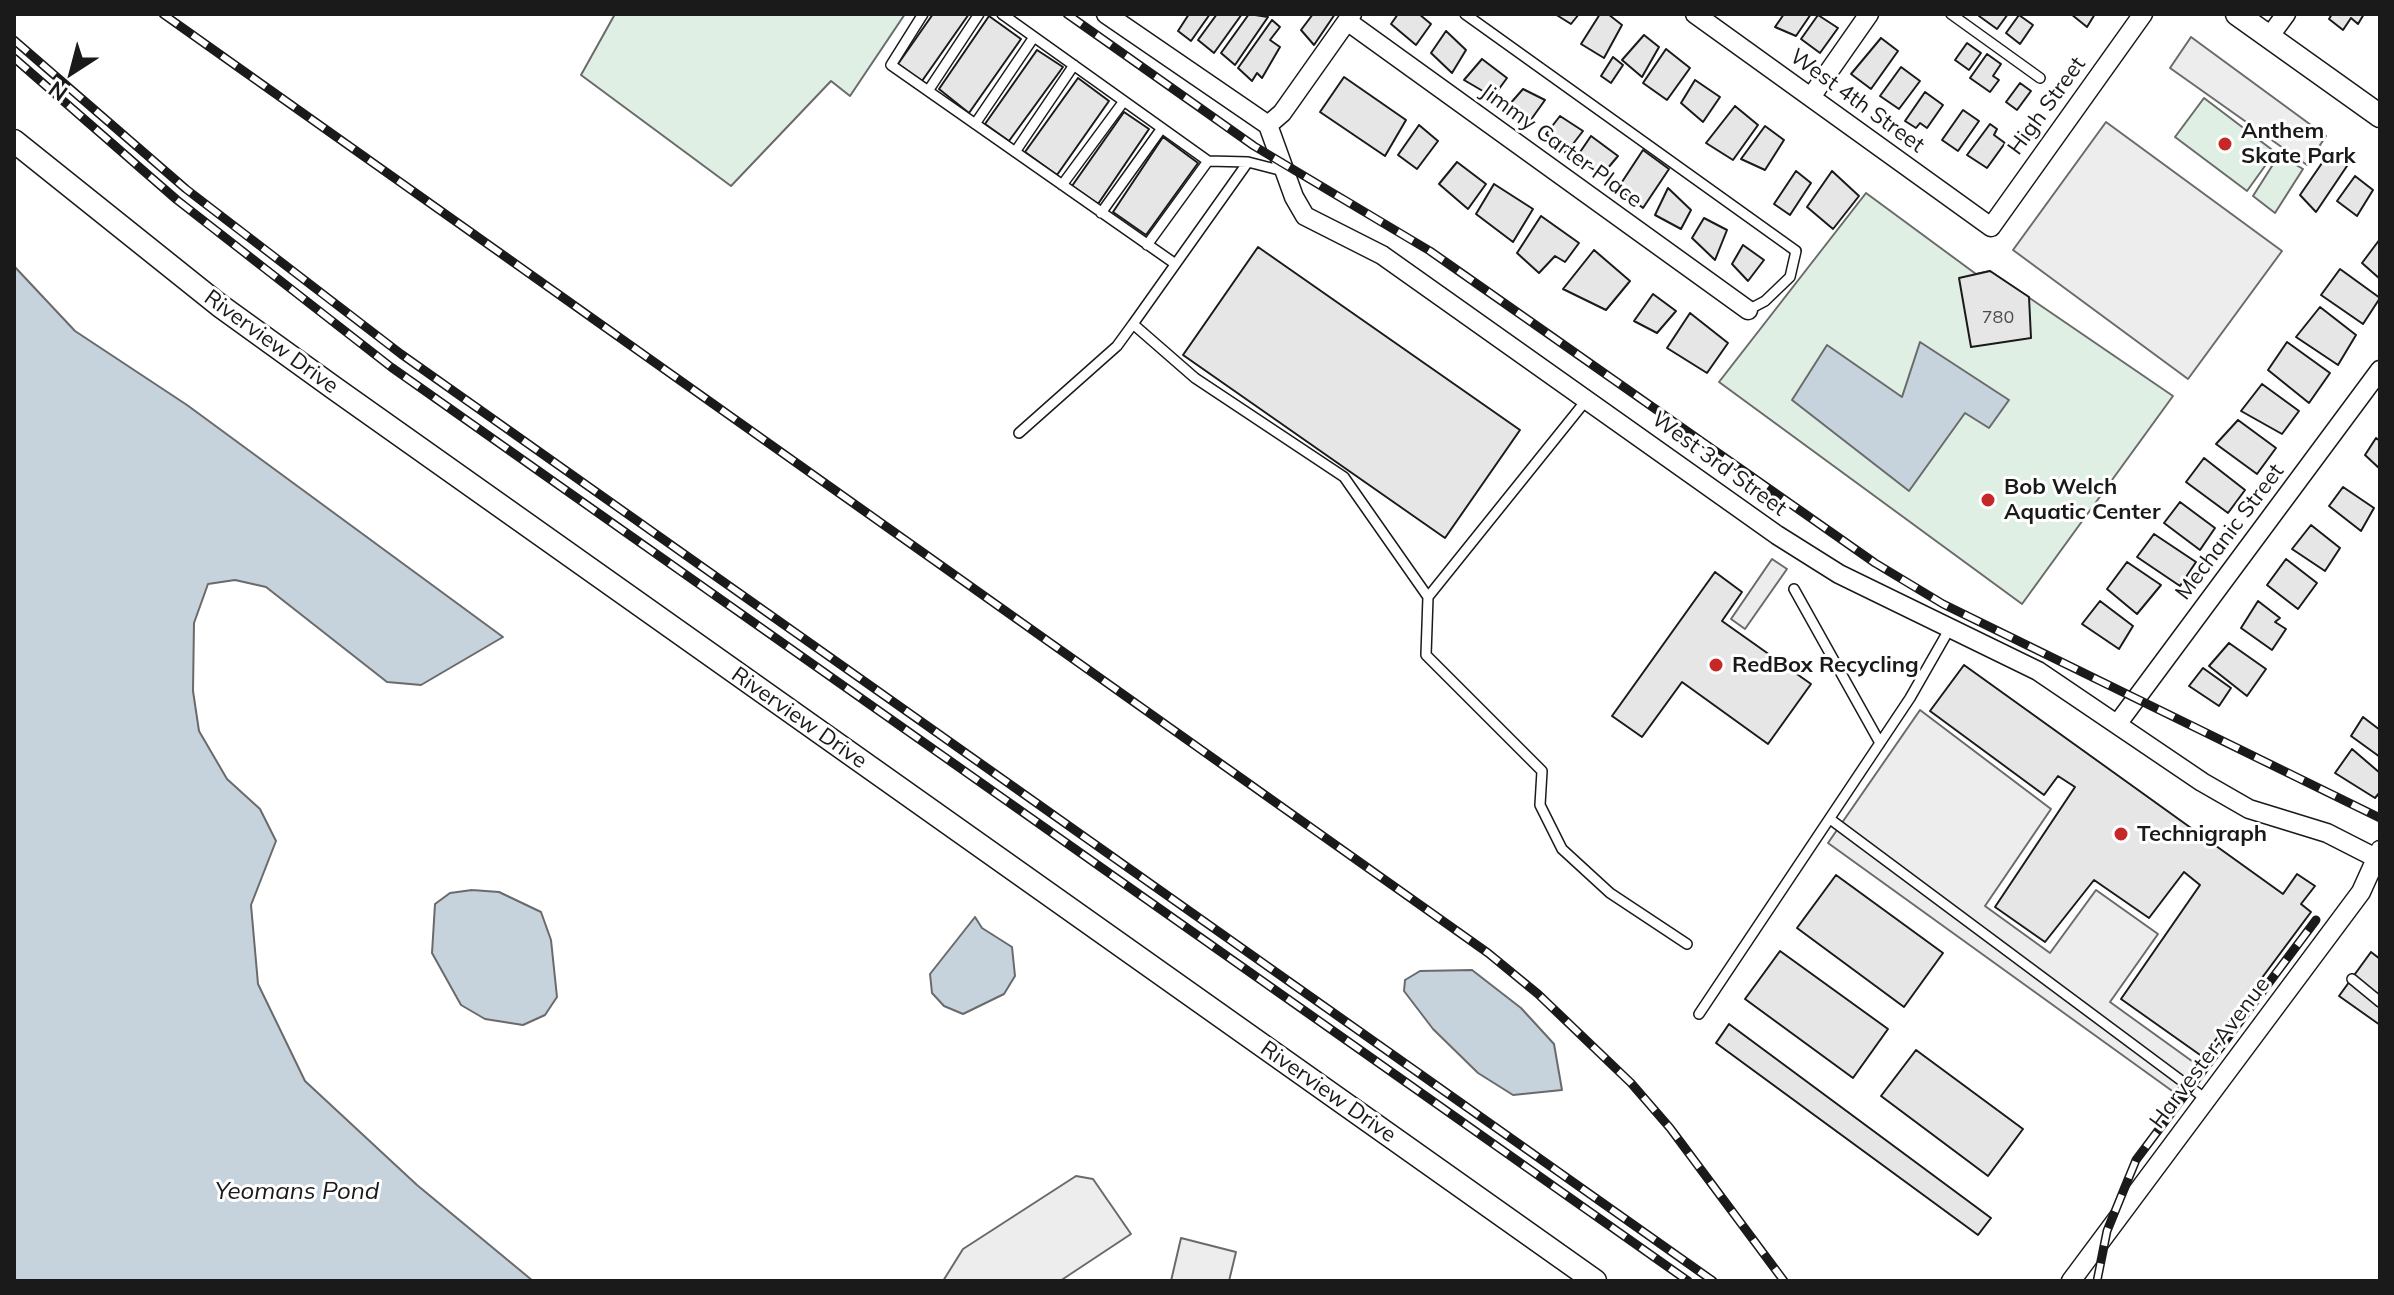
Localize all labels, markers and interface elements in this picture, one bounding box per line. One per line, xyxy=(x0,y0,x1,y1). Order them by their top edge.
north arrow xyxy=(32,32,112,112)
street label: West 4th Street xyxy=(1785,43,1929,159)
street label: High Street xyxy=(2003,52,2091,160)
text: N xyxy=(43,75,73,108)
street label: Jimmy Carter Place xyxy=(1475,78,1647,214)
place label: Anthem Skate Park xyxy=(2241,118,2356,170)
marker: Anthem Skate Park xyxy=(2216,135,2234,153)
street label: Riverview Drive xyxy=(199,284,343,400)
house number: 780 xyxy=(1982,307,2014,329)
street label: West 3rd Street xyxy=(1646,406,1792,522)
street label: Mechanic Street xyxy=(2170,459,2290,605)
place label: Bob Welch Aquatic Center xyxy=(2004,474,2161,526)
marker: Bob Welch Aquatic Center xyxy=(1979,491,1997,509)
place label: RedBox Recycling xyxy=(1732,652,1919,678)
marker: RedBox Recycling xyxy=(1707,656,1725,674)
street label: Riverview Drive xyxy=(726,661,872,775)
place label: Technigraph xyxy=(2137,821,2267,847)
marker: Technigraph xyxy=(2112,825,2130,843)
street label: Harvester Avenue xyxy=(2144,972,2276,1134)
street label: Riverview Drive xyxy=(1255,1035,1401,1149)
water label: Yeomans Pond xyxy=(215,1178,379,1206)

